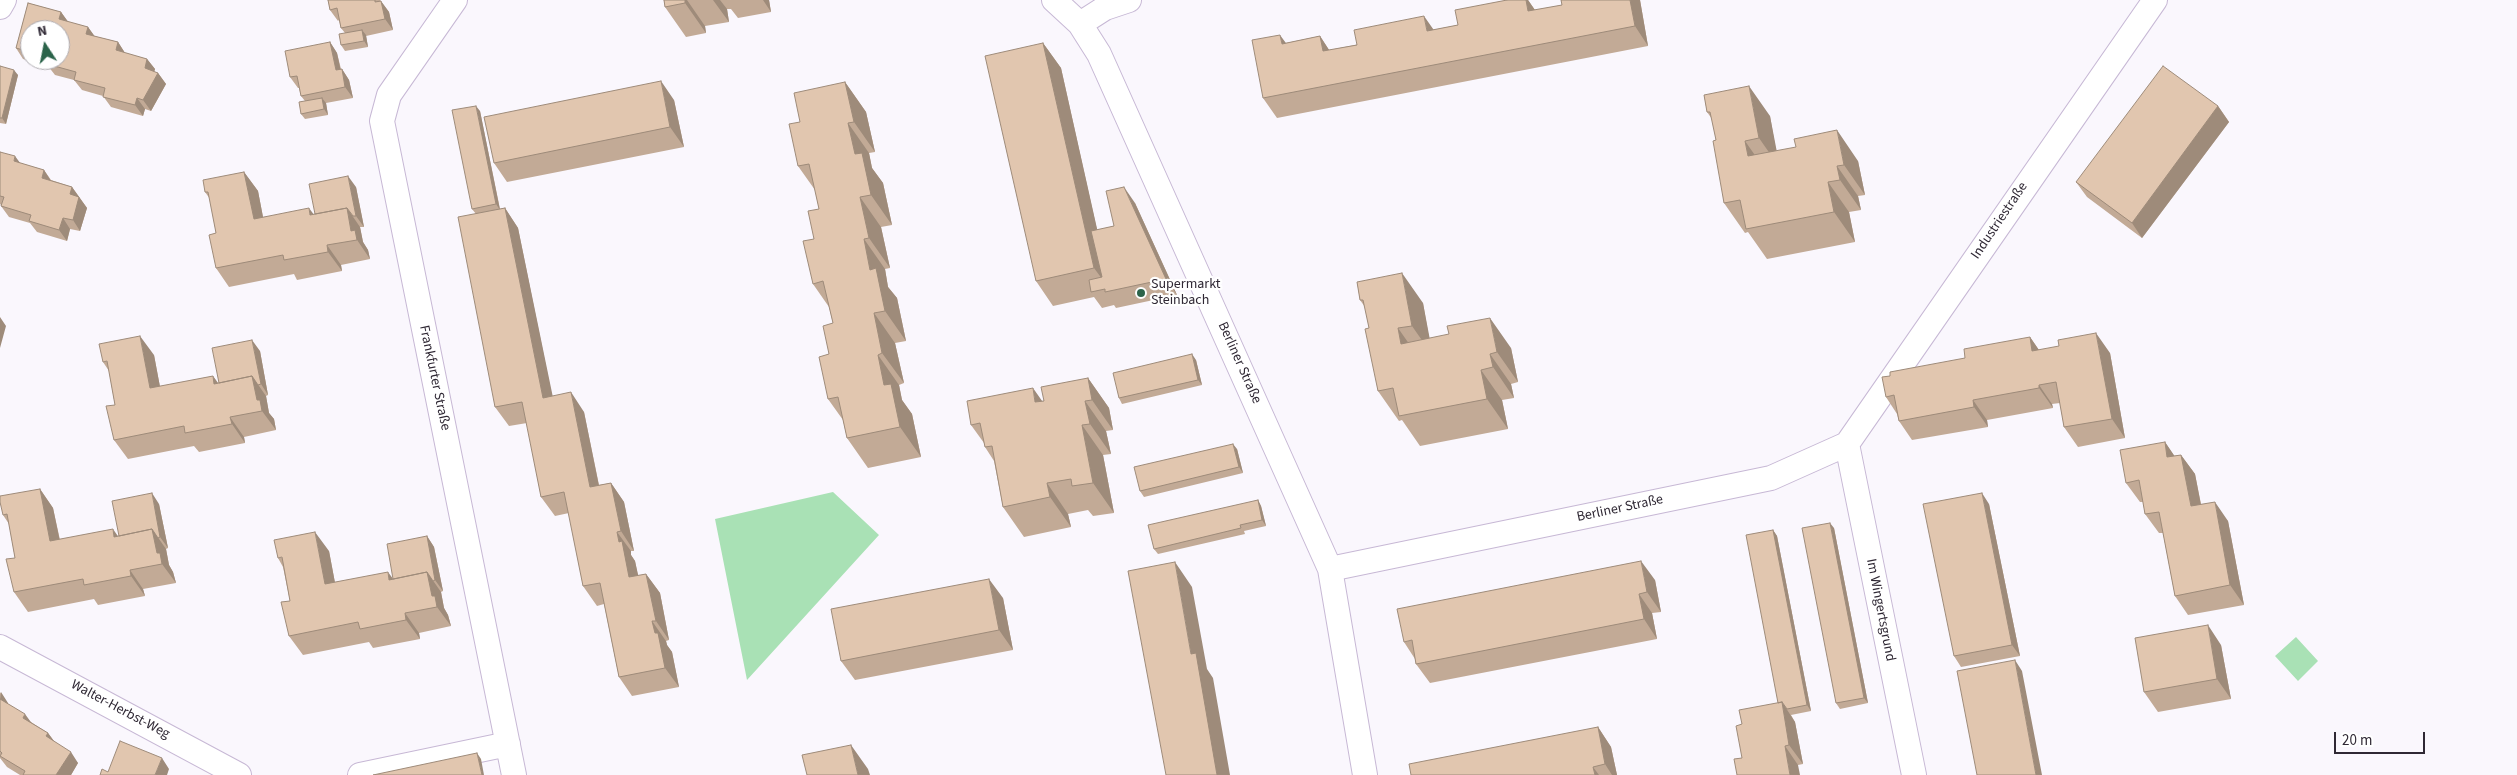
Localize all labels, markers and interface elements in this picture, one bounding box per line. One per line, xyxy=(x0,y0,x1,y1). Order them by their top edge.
north arrow xyxy=(20,20,70,70)
text: N xyxy=(36,21,49,42)
street label: Industriestraße xyxy=(1968,179,2032,263)
place label: Supermarkt Steinbach xyxy=(1151,277,1221,310)
marker: Supermarkt Steinbach xyxy=(1135,287,1147,299)
street label: Berliner Straße xyxy=(1213,319,1265,407)
street label: Frankfurter Straße xyxy=(415,324,453,432)
street label: Berliner Straße xyxy=(1575,492,1665,526)
street label: Im Wingertsgrund xyxy=(1862,557,1898,663)
street label: Walter-Herbst-Weg xyxy=(68,677,172,743)
scale bar xyxy=(2337,722,2428,754)
text: 20 m xyxy=(2342,730,2372,751)

